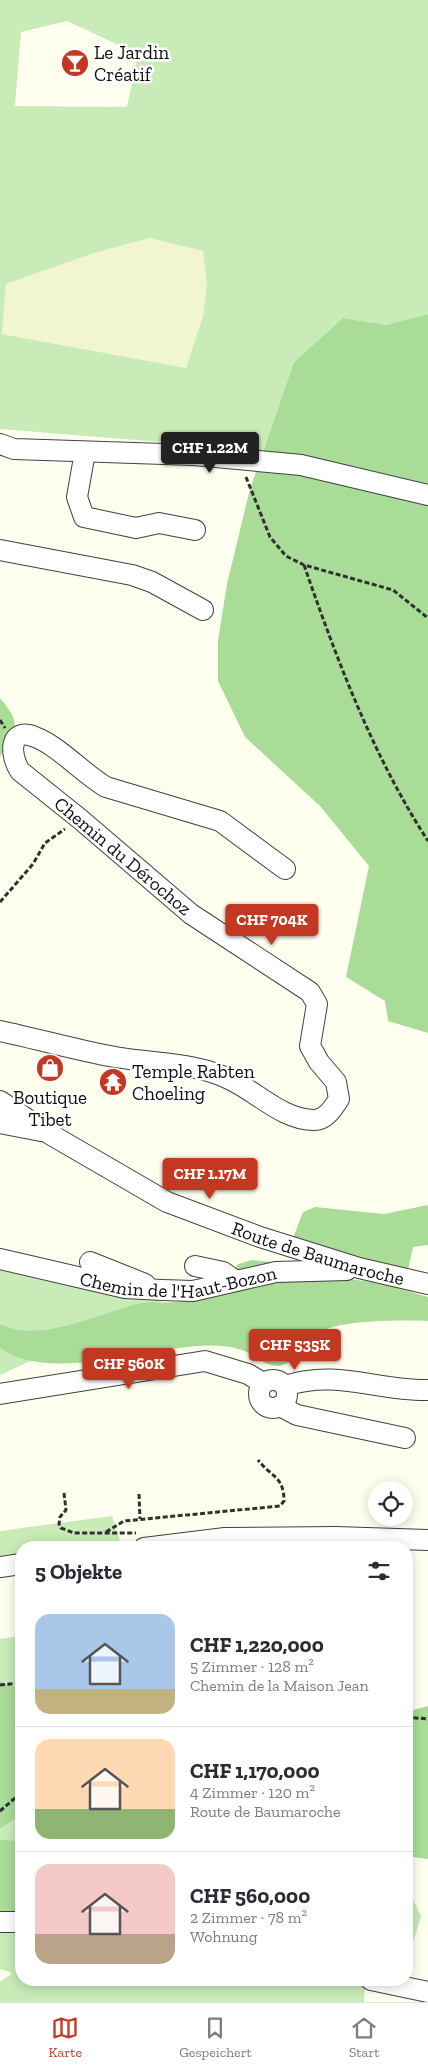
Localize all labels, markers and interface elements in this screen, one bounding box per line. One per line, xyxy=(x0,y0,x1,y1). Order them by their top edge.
place label: Le Jardin Créatif xyxy=(94,41,169,86)
bar icon: Le Jardin Créatif xyxy=(60,48,90,78)
pin: CHF 1.22M xyxy=(153,432,267,474)
text: CHF 1.22M xyxy=(172,438,248,457)
street label: Chemin du Dérochoz xyxy=(50,792,196,920)
pin: CHF 704K xyxy=(220,904,324,946)
text: CHF 704K xyxy=(236,910,308,929)
shop icon: Boutique Tibet xyxy=(35,1053,65,1083)
place label: Temple Rabten Choeling xyxy=(132,1060,255,1105)
temple icon: Temple Rabten Choeling xyxy=(98,1067,128,1097)
place label: Boutique Tibet xyxy=(13,1086,87,1131)
pin: CHF 1.17M xyxy=(153,1158,267,1200)
text: CHF 1.17M xyxy=(174,1164,246,1183)
street label: Route de Baumaroche xyxy=(229,1216,407,1290)
street label: Chemin de l'Haut-Bozon xyxy=(78,1261,279,1303)
pin: CHF 535K xyxy=(243,1328,347,1371)
text: CHF 535K xyxy=(260,1335,330,1354)
pin: CHF 560K xyxy=(77,1348,181,1390)
text: CHF 560K xyxy=(93,1354,165,1373)
map controls xyxy=(368,1481,413,1526)
button: locate xyxy=(368,1481,413,1526)
icon: filters xyxy=(365,1557,393,1585)
text: 5 Objekte xyxy=(35,1559,122,1584)
text: CHF 1,220,000 xyxy=(190,1632,324,1657)
icon: home xyxy=(75,1634,135,1694)
text: 5 Zimmer · 128 m² xyxy=(190,1657,314,1676)
text: Chemin de la Maison Jean xyxy=(190,1676,369,1695)
text: CHF 1,170,000 xyxy=(190,1758,320,1783)
icon: home xyxy=(75,1759,135,1819)
text: 4 Zimmer · 120 m² xyxy=(190,1783,315,1802)
text: Route de Baumaroche xyxy=(190,1802,341,1821)
text: CHF 560,000 xyxy=(190,1883,310,1908)
icon: home xyxy=(75,1884,135,1944)
text: 2 Zimmer · 78 m² xyxy=(190,1908,307,1927)
text: Wohnung xyxy=(190,1927,257,1946)
tab: Karte xyxy=(49,2014,82,2061)
tab: Gespeichert xyxy=(179,2014,252,2061)
tab: Start xyxy=(349,2014,379,2061)

